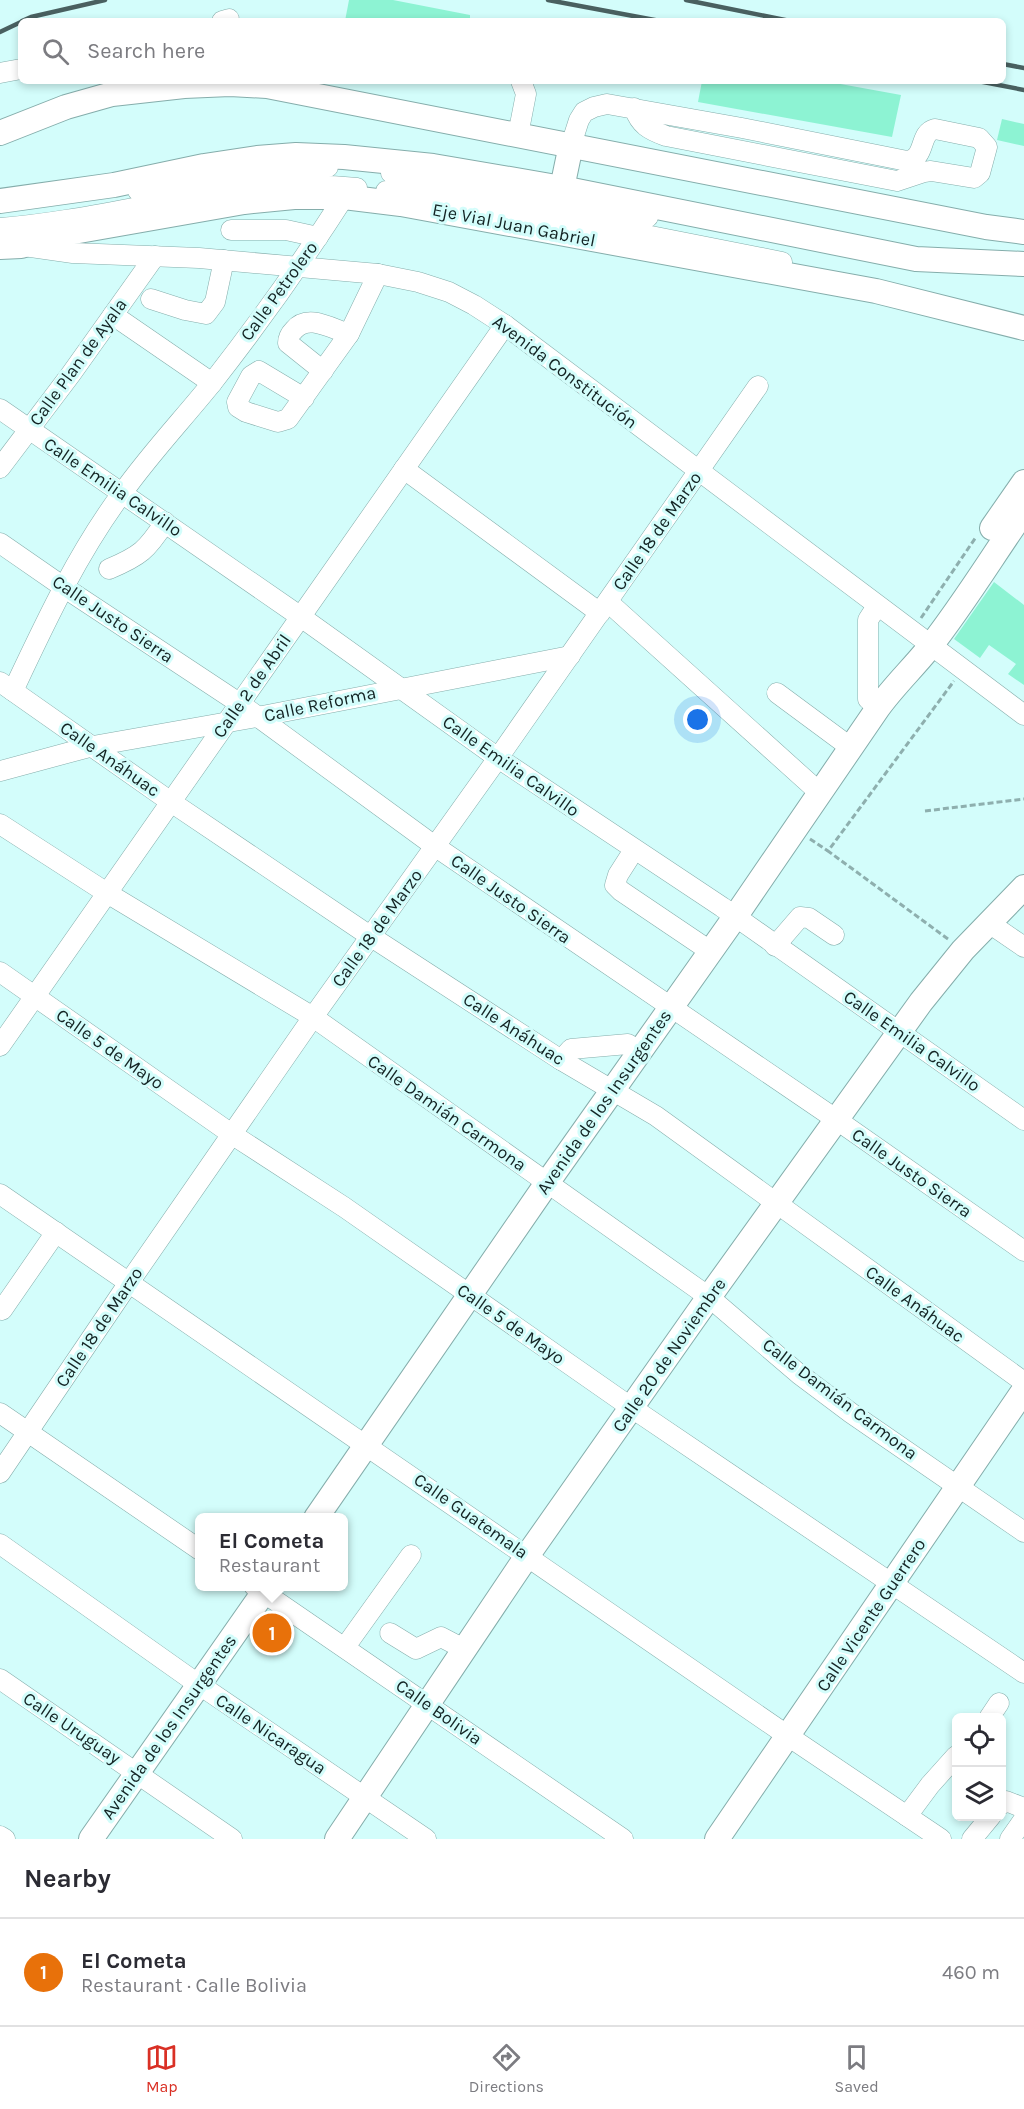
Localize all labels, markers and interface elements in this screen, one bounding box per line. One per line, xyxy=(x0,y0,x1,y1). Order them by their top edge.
search box xyxy=(18,18,1006,84)
icon: search xyxy=(39,35,72,68)
text: Search here xyxy=(87,38,205,64)
street label: Eje Vial Juan Gabriel xyxy=(431,198,597,252)
street label: Calle Petrolero xyxy=(236,237,322,345)
street label: Calle Plan de Ayala xyxy=(24,294,132,430)
street label: Avenida Constitución xyxy=(488,310,642,434)
street label: Calle Emilia Calvillo xyxy=(40,433,186,541)
street label: Calle 18 de Marzo xyxy=(608,467,706,595)
street label: Calle Justo Sierra xyxy=(48,570,178,668)
street label: Calle 2 de Abril xyxy=(208,630,296,742)
street label: Calle Reforma xyxy=(262,681,378,727)
your location xyxy=(683,705,712,734)
street label: Calle Emilia Calvillo xyxy=(438,711,584,821)
street label: Calle Anáhuac xyxy=(56,717,164,801)
street label: Calle Justo Sierra xyxy=(447,849,575,949)
street label: Calle 18 de Marzo xyxy=(327,865,427,991)
street label: Calle Emilia Calvillo xyxy=(839,986,985,1096)
street label: Calle Anáhuac xyxy=(459,988,569,1070)
street label: Calle 5 de Mayo xyxy=(52,1004,168,1094)
street label: Avenida de los Insurgentes xyxy=(532,1005,676,1199)
street label: Calle Damián Carmona xyxy=(363,1050,531,1176)
street label: Calle Justo Sierra xyxy=(848,1123,976,1223)
street label: Calle Anáhuac xyxy=(861,1261,969,1347)
street label: Calle 18 de Marzo xyxy=(51,1263,147,1391)
street label: Calle 20 de Noviembre xyxy=(607,1274,731,1436)
street label: Calle 5 de Mayo xyxy=(453,1279,569,1369)
street label: Calle Damián Carmona xyxy=(758,1333,922,1465)
street label: Calle Guatemala xyxy=(410,1468,532,1564)
popup xyxy=(195,1513,348,1591)
text: El Cometa xyxy=(219,1528,324,1554)
street label: Calle Vicente Guerrero xyxy=(812,1534,930,1696)
text: Restaurant xyxy=(219,1554,320,1577)
pin: 1 xyxy=(252,1610,292,1656)
street label: Avenida de los Insurgentes xyxy=(97,1630,241,1824)
street label: Calle Bolivia xyxy=(392,1674,486,1750)
street label: Calle Uruguay xyxy=(19,1687,126,1769)
street label: Calle Nicaragua xyxy=(211,1689,331,1779)
map controls xyxy=(952,1713,1006,1821)
button: locate xyxy=(952,1713,1006,1767)
button: layers xyxy=(952,1767,1006,1821)
text: Nearby xyxy=(24,1863,111,1894)
text: El Cometa xyxy=(81,1948,187,1974)
text: 1 xyxy=(40,1961,47,1984)
text: 460 m xyxy=(942,1961,1000,1984)
text: Restaurant · Calle Bolivia xyxy=(81,1974,307,1997)
tab: Map xyxy=(145,2041,178,2096)
tab: Directions xyxy=(469,2041,544,2096)
tab: Saved xyxy=(835,2041,879,2096)

